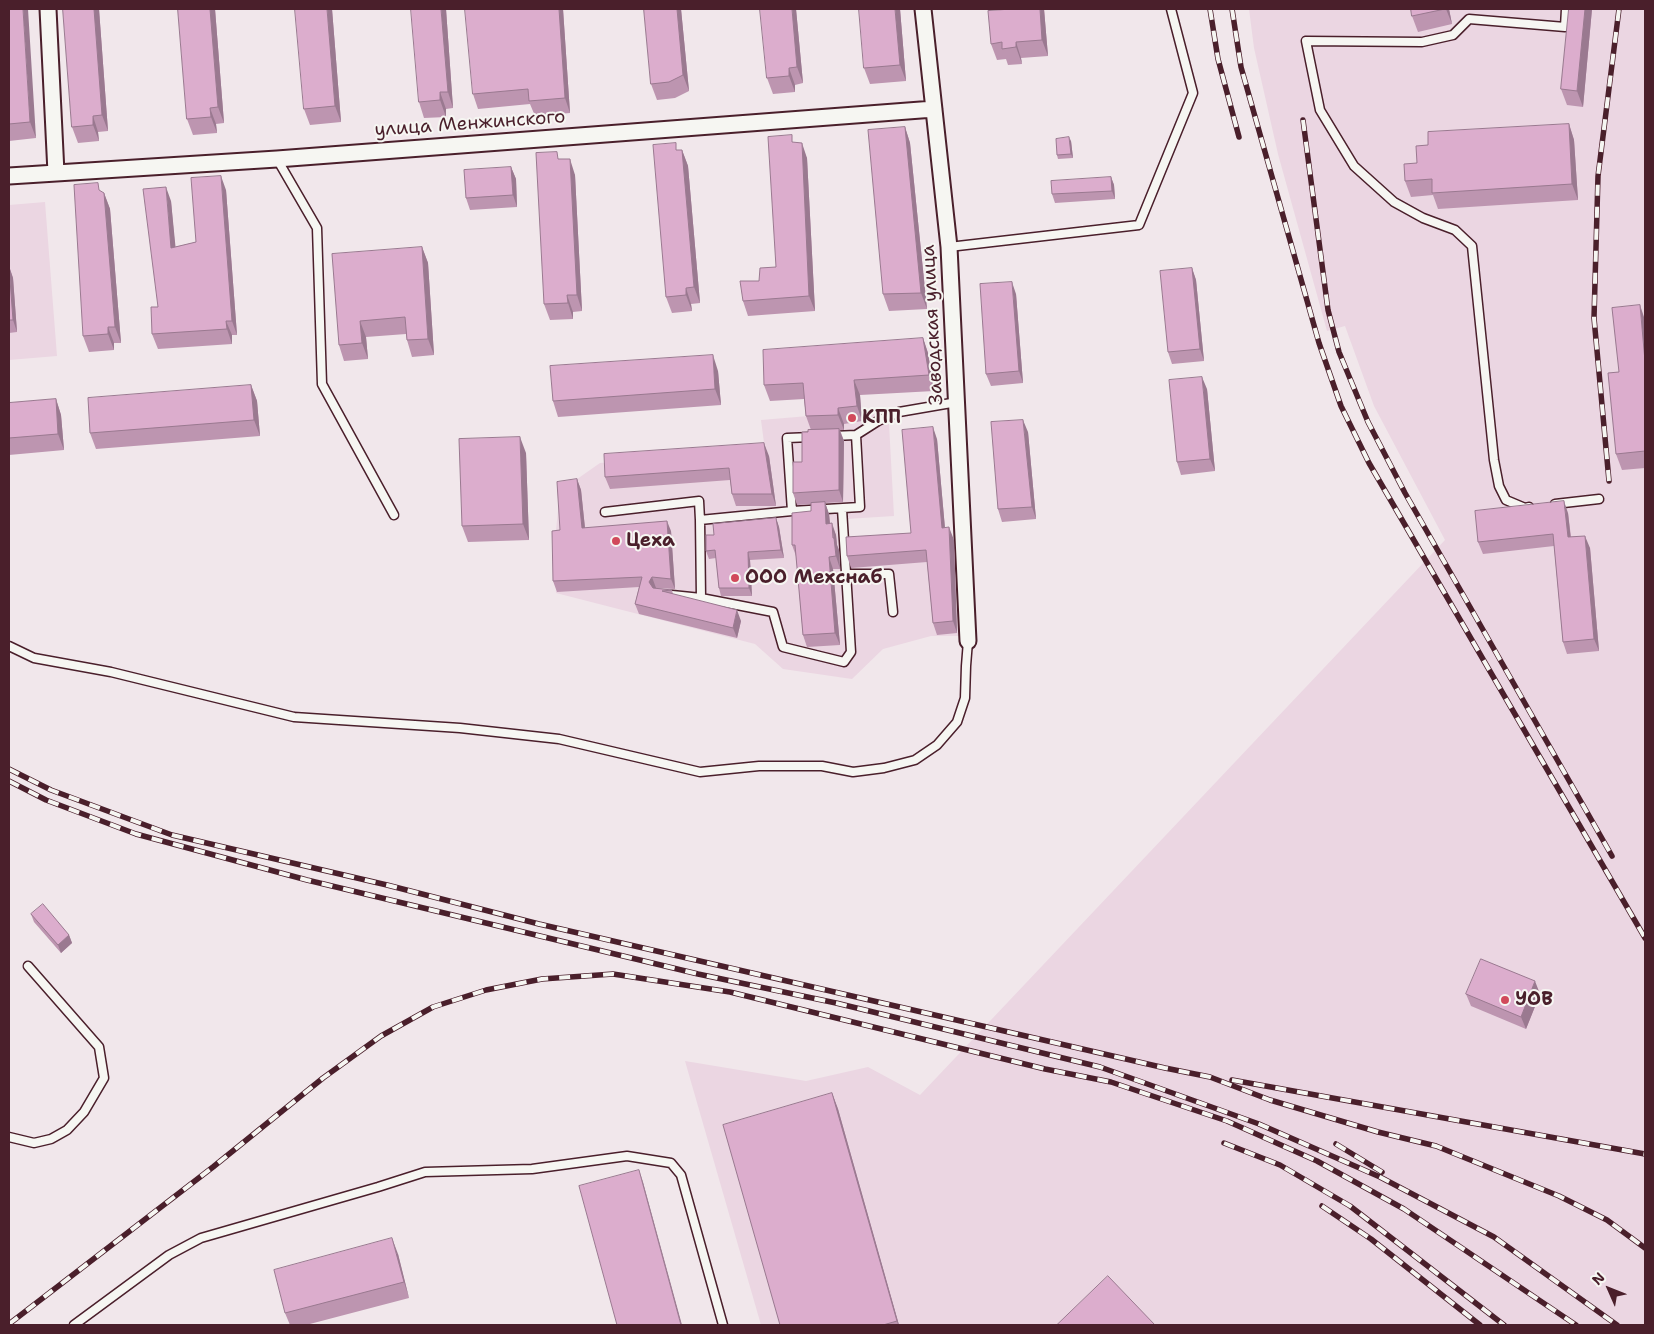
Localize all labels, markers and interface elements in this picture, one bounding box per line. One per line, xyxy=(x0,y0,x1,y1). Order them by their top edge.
street label: улица Менжинского xyxy=(374,106,566,142)
street label: Заводская улица xyxy=(917,244,949,406)
place label: КПП xyxy=(862,407,901,429)
marker: КПП xyxy=(846,412,858,424)
place label: Цеха xyxy=(626,530,675,552)
marker: Цеха xyxy=(610,535,622,547)
place label: ООО Мехснаб xyxy=(745,567,882,589)
marker: ООО Мехснаб xyxy=(729,572,741,584)
place label: УОВ xyxy=(1515,989,1553,1011)
marker: УОВ xyxy=(1499,994,1511,1006)
north arrow xyxy=(1584,1264,1634,1314)
text: N xyxy=(1588,1268,1609,1289)

